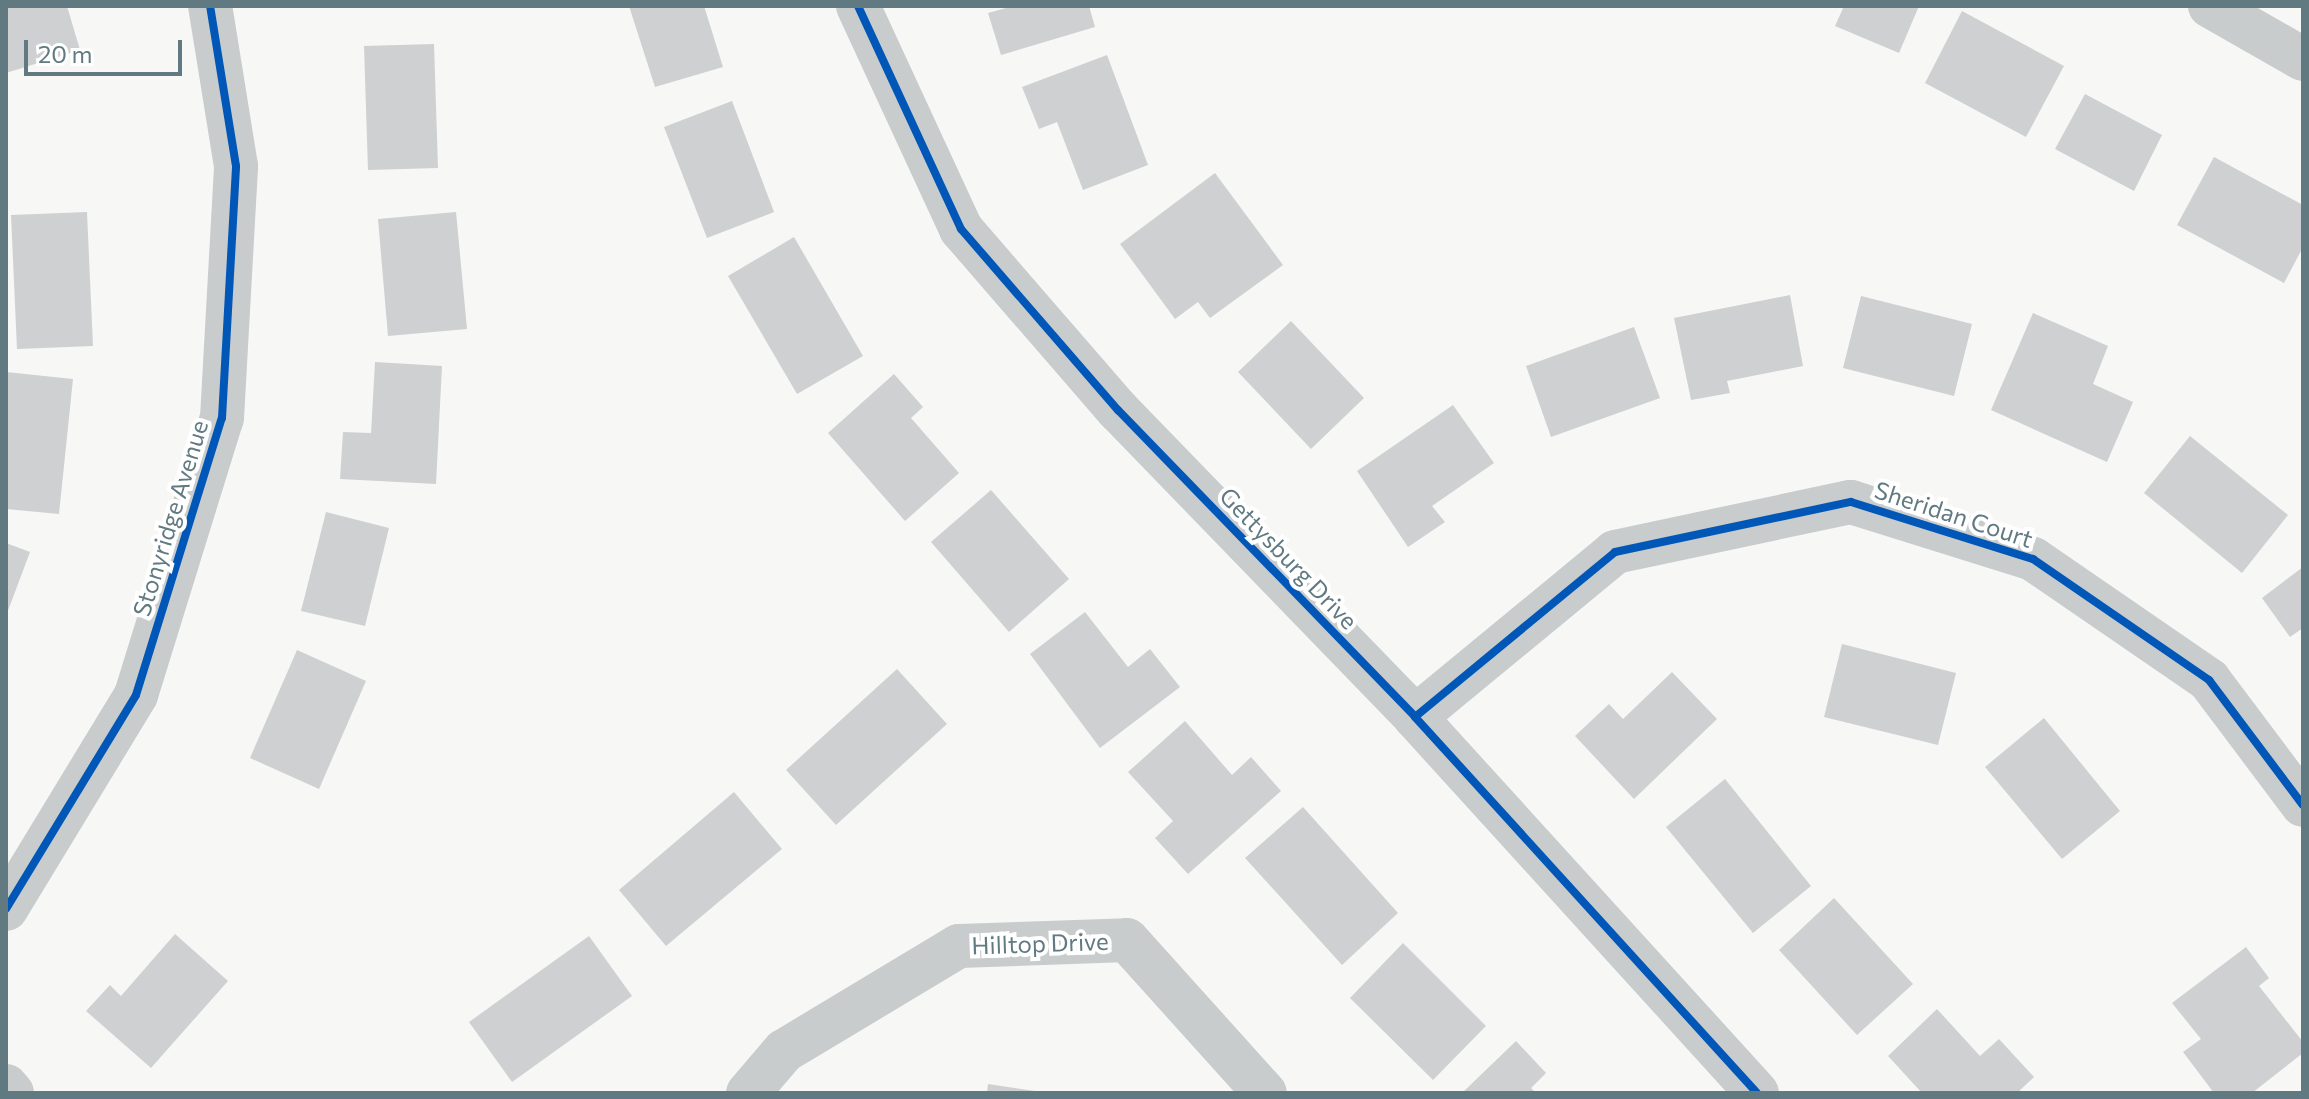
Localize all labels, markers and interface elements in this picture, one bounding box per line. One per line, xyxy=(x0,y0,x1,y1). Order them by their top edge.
scale bar xyxy=(28,24,186,74)
text: 20 m xyxy=(38,39,92,68)
street label: Stonyridge Avenue xyxy=(126,417,214,619)
street label: Sheridan Court xyxy=(1871,475,2037,553)
street label: Gettysburg Drive xyxy=(1214,481,1364,635)
street label: Hilltop Drive xyxy=(971,926,1109,960)

